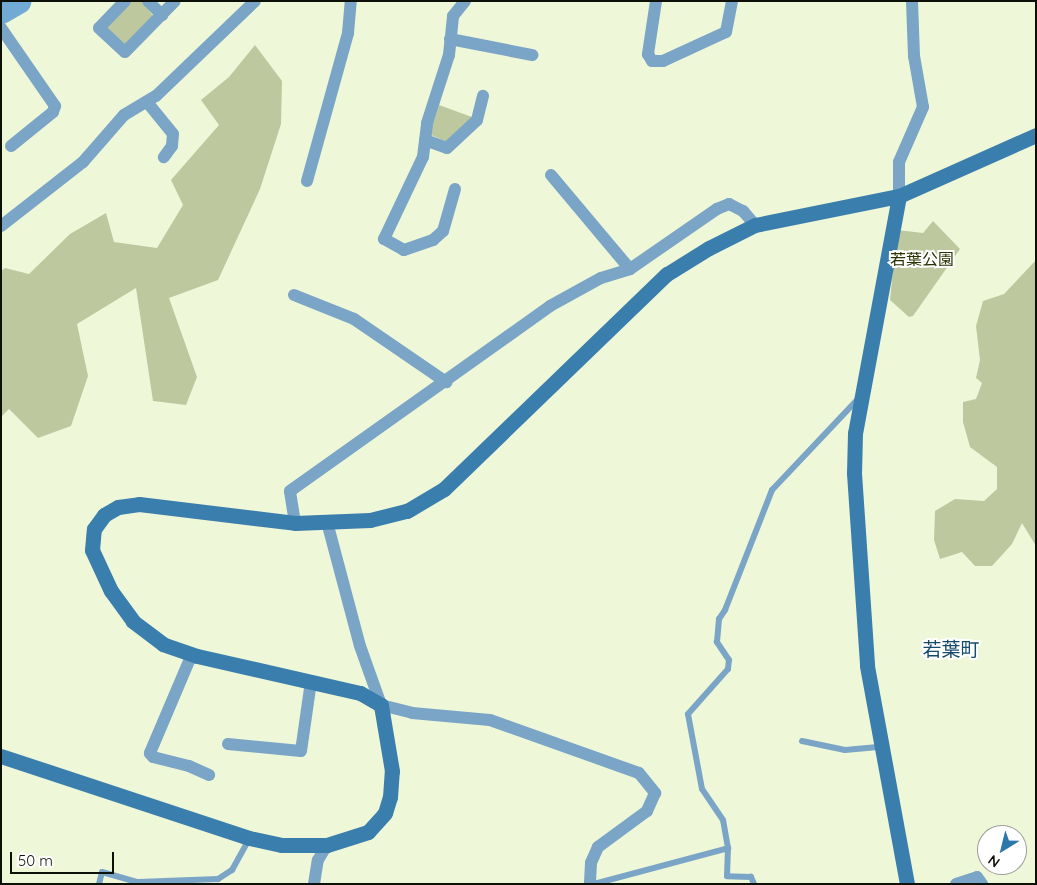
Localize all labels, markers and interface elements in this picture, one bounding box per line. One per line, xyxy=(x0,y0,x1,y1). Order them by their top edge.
park label: 若葉公園 xyxy=(890,249,954,269)
district label: 若葉町 xyxy=(923,639,979,661)
north arrow xyxy=(977,825,1027,875)
scale bar xyxy=(12,842,116,874)
text: 50 m xyxy=(18,851,53,870)
text: N xyxy=(984,851,1003,872)

